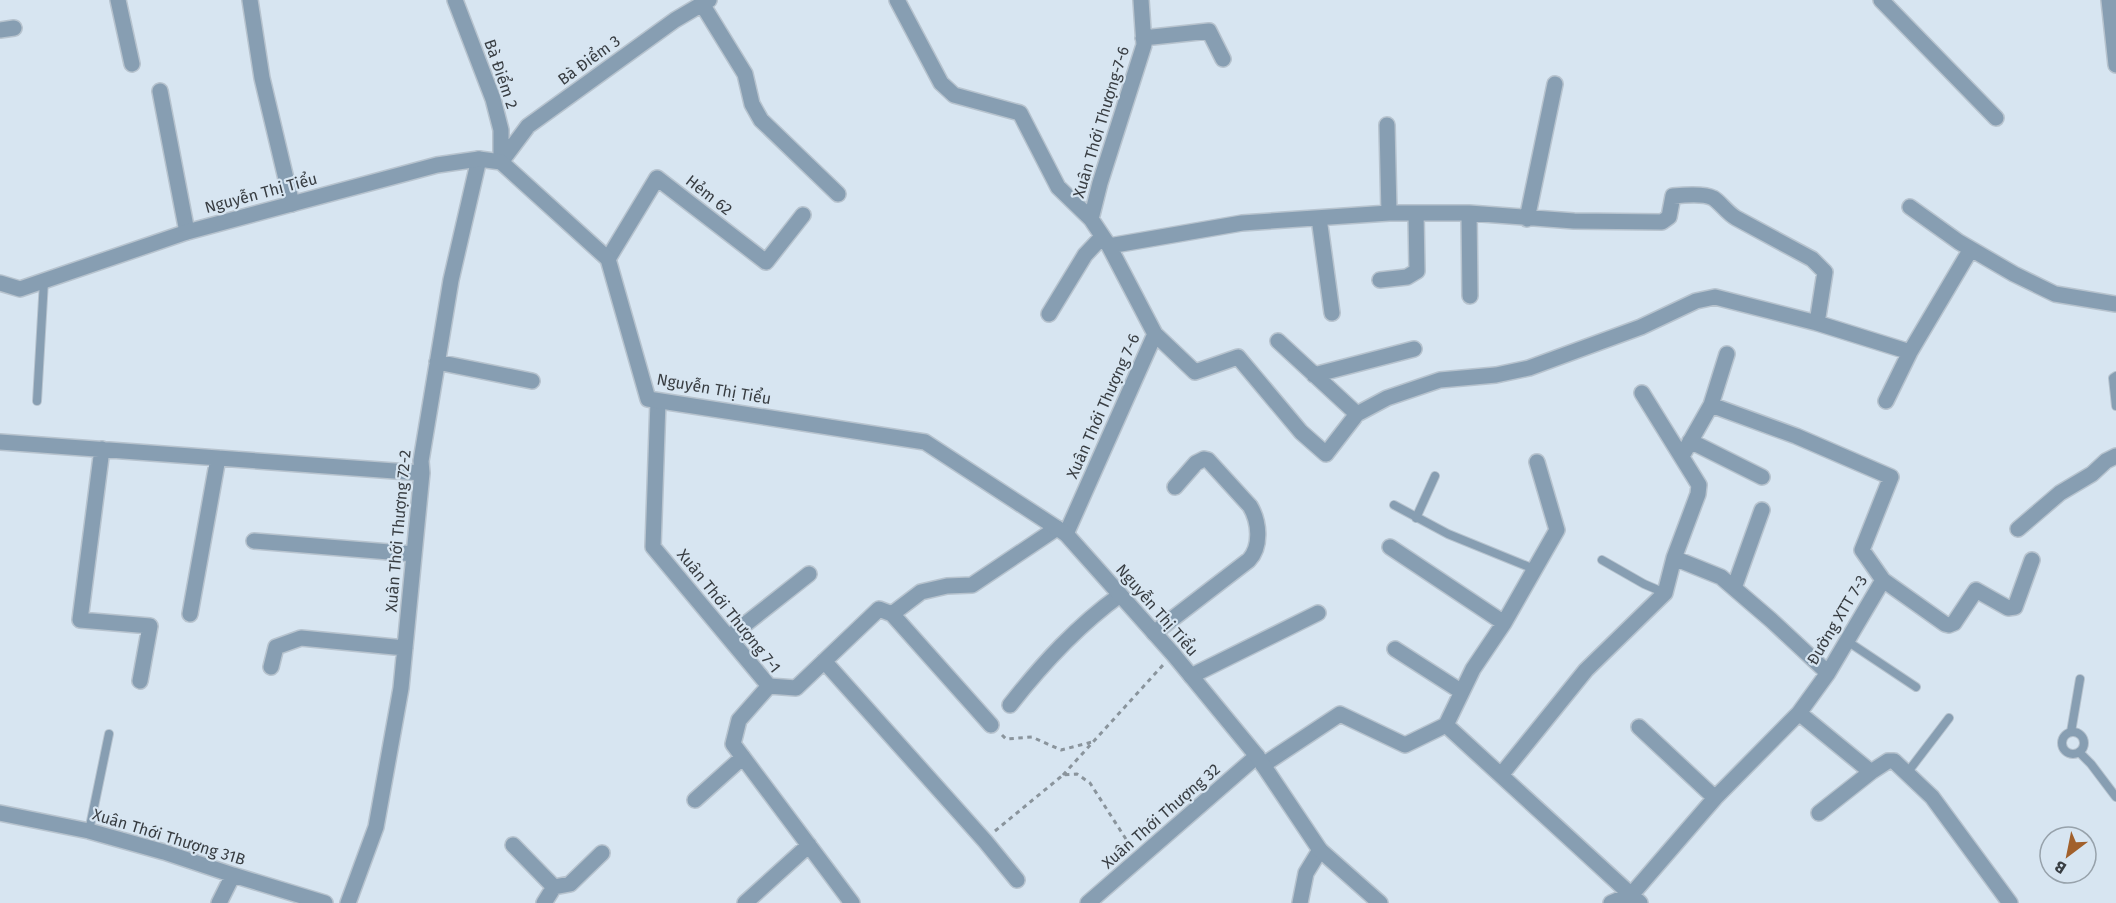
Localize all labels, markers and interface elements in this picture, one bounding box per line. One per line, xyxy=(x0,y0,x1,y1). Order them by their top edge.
street label: Bà Điểm 3 xyxy=(554,30,624,89)
street label: Bà Điểm 2 xyxy=(480,36,523,111)
street label: Xuân Thới Thượng-7-6 xyxy=(1069,44,1133,200)
street label: Nguyễn Thị Tiểu xyxy=(202,168,319,217)
street label: Hẻm 62 xyxy=(682,171,736,219)
street label: Xuân Thới Thượng 7-6 xyxy=(1062,331,1144,481)
street label: Nguyễn Thị Tiểu xyxy=(655,369,773,408)
street label: Xuân Thới Thượng 72-2 xyxy=(381,449,415,613)
street label: Xuân Thới Thượng 7-1 xyxy=(673,545,785,677)
street label: Nguyễn Thị Tiểu xyxy=(1112,559,1203,660)
street label: Đường XTT 7-3 xyxy=(1803,572,1871,668)
street label: Xuân Thới Thượng 32 xyxy=(1098,760,1224,872)
street label: Xuân Thới Thượng 31B xyxy=(90,805,248,869)
north arrow xyxy=(2038,825,2098,885)
text: B xyxy=(2051,857,2070,878)

